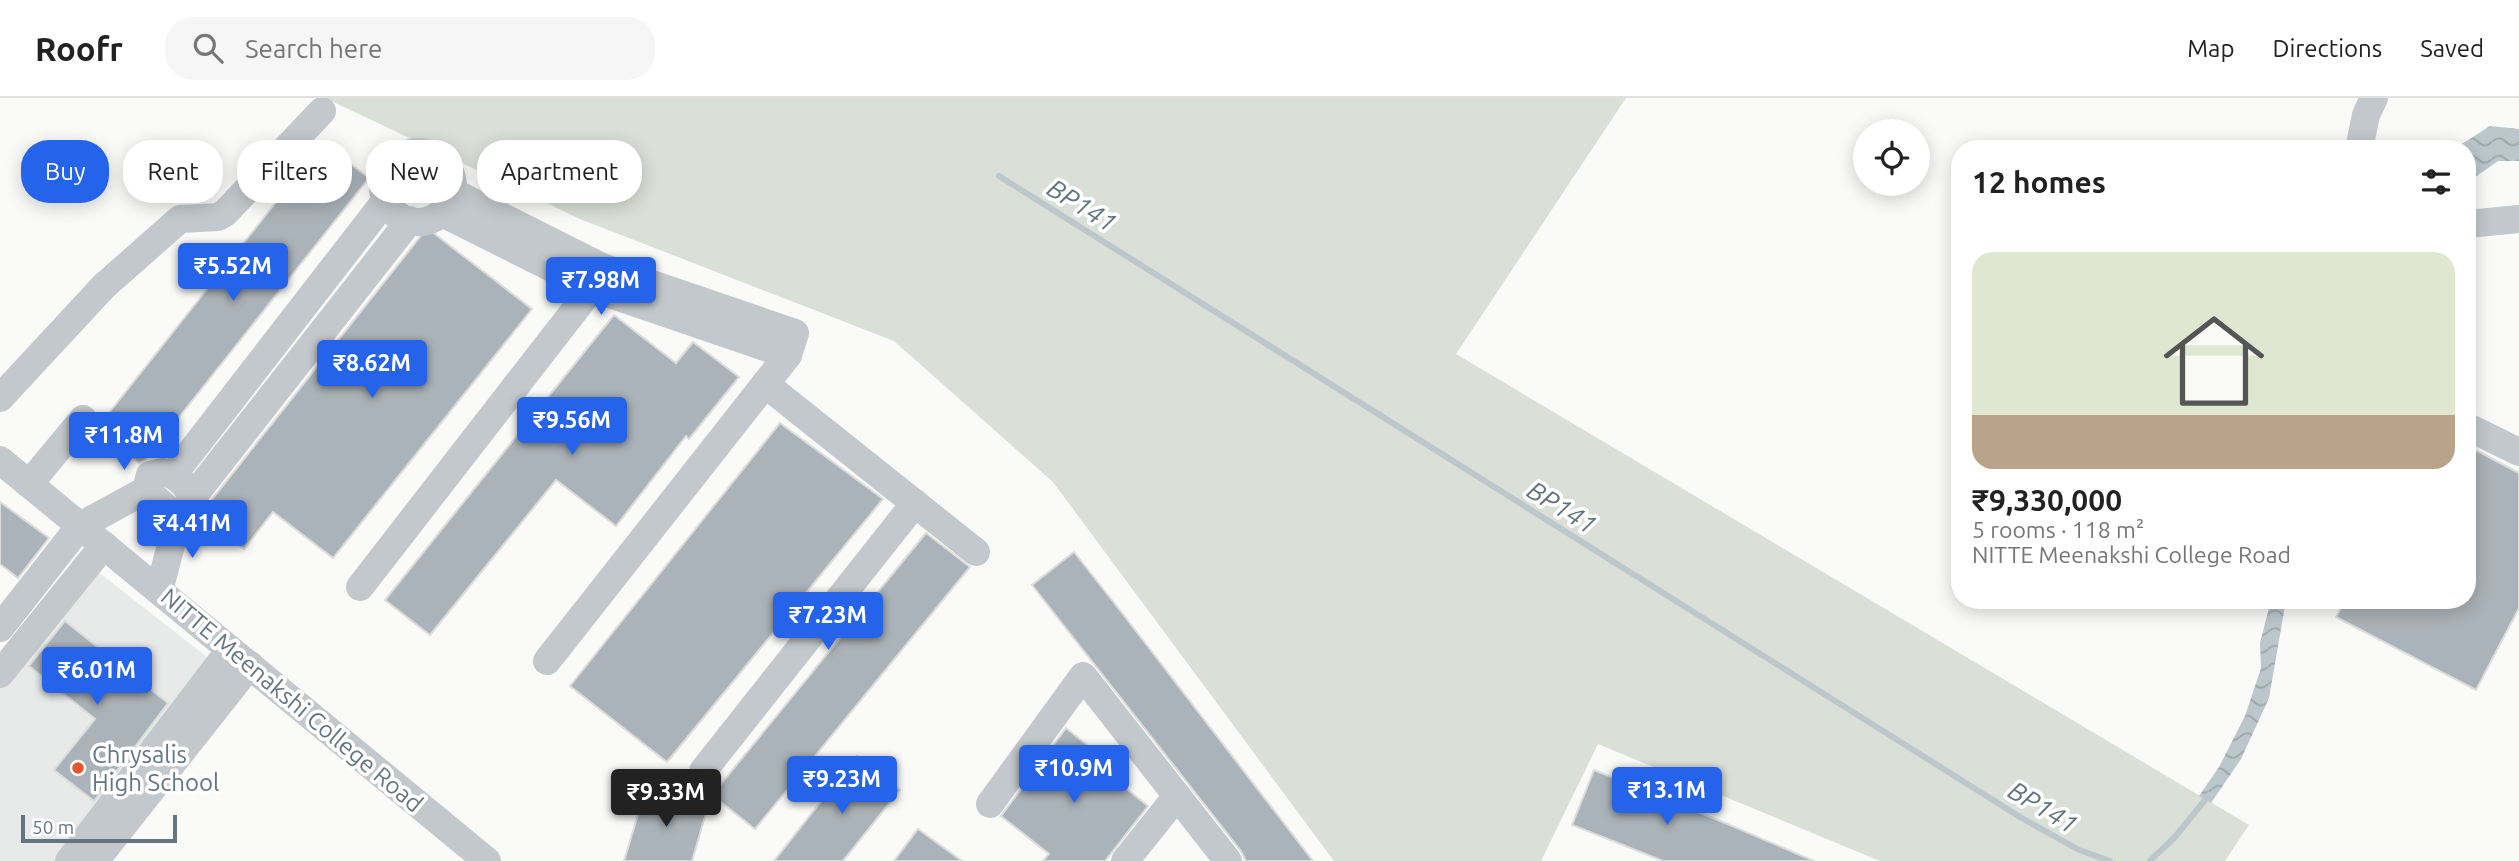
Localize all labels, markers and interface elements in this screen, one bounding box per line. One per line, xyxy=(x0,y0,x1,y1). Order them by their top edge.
search box xyxy=(165,17,655,80)
icon: search xyxy=(189,29,227,67)
text: Roofr xyxy=(35,30,123,67)
text: Search here xyxy=(245,34,382,63)
text: Map xyxy=(2187,35,2234,62)
text: Directions xyxy=(2272,35,2382,62)
text: Saved xyxy=(2420,35,2484,62)
map controls xyxy=(1853,119,1930,196)
button: locate xyxy=(1853,119,1930,196)
chip: Buy xyxy=(21,140,109,203)
chip: Rent xyxy=(123,140,223,203)
chip: Filters xyxy=(237,140,352,203)
chip: New xyxy=(366,140,463,203)
chip: Apartment xyxy=(477,140,642,203)
icon: filters xyxy=(2417,163,2455,201)
text: 12 homes xyxy=(1972,165,2106,199)
water label: BP141 xyxy=(1042,173,1122,237)
pin: ₹5.52M xyxy=(176,244,290,303)
text: ₹5.52M xyxy=(194,253,272,278)
pin: ₹7.98M xyxy=(544,258,658,317)
text: ₹7.98M xyxy=(562,267,640,292)
icon: home xyxy=(2151,298,2277,424)
pin: ₹8.62M xyxy=(315,341,429,400)
text: ₹8.62M xyxy=(333,350,411,375)
pin: ₹9.56M xyxy=(515,398,629,457)
text: ₹9.56M xyxy=(533,407,611,432)
pin: ₹11.8M xyxy=(67,412,181,472)
text: ₹11.8M xyxy=(85,422,163,447)
water label: BP141 xyxy=(1522,475,1602,539)
text: ₹9,330,000 xyxy=(1972,483,2122,517)
pin: ₹4.41M xyxy=(135,500,249,560)
text: ₹4.41M xyxy=(153,510,231,535)
text: 5 rooms · 118 m² xyxy=(1972,517,2144,542)
text: NITTE Meenakshi College Road xyxy=(1972,542,2291,567)
street label: NITTE Meenakshi College Road xyxy=(156,583,428,817)
pin: ₹7.23M xyxy=(771,592,885,652)
text: ₹7.23M xyxy=(789,602,867,627)
pin: ₹6.01M xyxy=(40,648,154,707)
text: ₹6.01M xyxy=(58,657,136,682)
place label: Chrysalis High School xyxy=(92,741,219,796)
pin: ₹10.9M xyxy=(1017,746,1131,805)
text: ₹10.9M xyxy=(1035,755,1113,780)
pin: ₹9.23M xyxy=(785,756,899,816)
marker: Chrysalis High School xyxy=(70,760,86,776)
text: ₹9.23M xyxy=(803,766,881,791)
pin: ₹13.1M xyxy=(1610,768,1724,827)
pin: ₹9.33M xyxy=(609,770,723,829)
water label: BP141 xyxy=(2003,775,2083,839)
text: ₹13.1M xyxy=(1628,777,1706,802)
text: ₹9.33M xyxy=(627,779,705,804)
scale bar xyxy=(21,812,177,844)
text: 50 m xyxy=(32,816,74,838)

